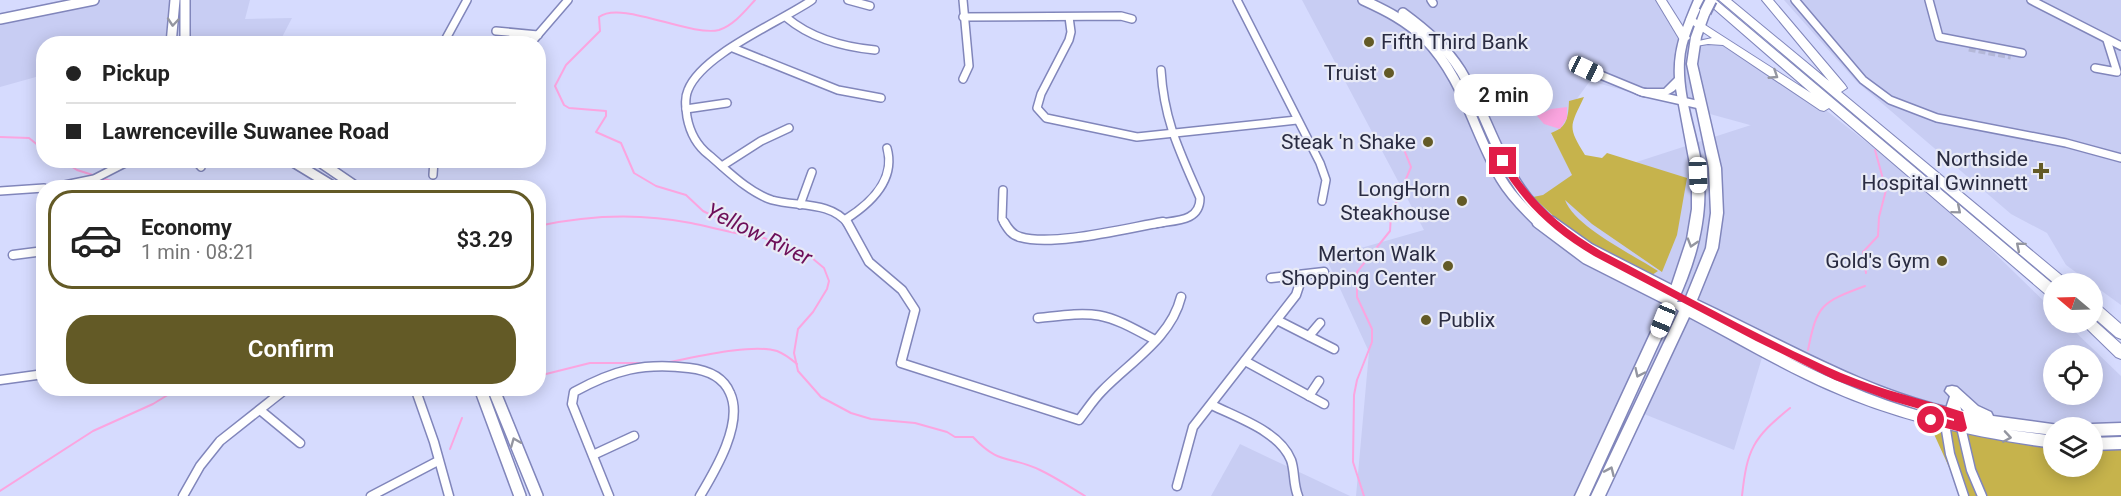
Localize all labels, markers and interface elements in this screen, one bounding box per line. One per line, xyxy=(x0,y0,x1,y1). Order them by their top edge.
one-way arrow xyxy=(167,17,180,26)
place label: Fifth Third Bank xyxy=(1381,30,1529,54)
marker: Fifth Third Bank xyxy=(1362,35,1376,49)
car xyxy=(1566,53,1606,85)
text: Pickup xyxy=(102,61,170,86)
place label: Truist xyxy=(1324,61,1377,85)
marker: Truist xyxy=(1382,66,1396,80)
one-way arrow xyxy=(1768,67,1779,78)
callout: 2 min xyxy=(1454,74,1552,116)
text: 2 min xyxy=(1478,83,1529,107)
text: Lawrenceville Suwanee Road xyxy=(102,119,389,144)
place label: Steak 'n Shake xyxy=(1281,130,1416,154)
marker: Steak 'n Shake xyxy=(1421,135,1435,149)
route end xyxy=(1489,147,1516,174)
place label: Northside Hospital Gwinnett xyxy=(1861,147,2028,195)
car xyxy=(1688,157,1708,193)
marker: Northside Hospital Gwinnett xyxy=(2032,162,2050,180)
place label: LongHorn Steakhouse xyxy=(1340,177,1450,225)
marker: LongHorn Steakhouse xyxy=(1455,194,1469,208)
water label: Yellow River xyxy=(702,198,817,271)
one-way arrow xyxy=(1950,203,1961,214)
icon: car xyxy=(69,213,123,267)
text: Economy xyxy=(141,215,232,240)
text: $3.29 xyxy=(456,227,513,252)
one-way arrow xyxy=(1686,237,1699,248)
text: 1 min · 08:21 xyxy=(141,240,256,264)
place label: Merton Walk Shopping Center xyxy=(1281,242,1436,290)
one-way arrow xyxy=(2016,242,2027,253)
place label: Gold's Gym xyxy=(1825,249,1930,273)
marker: Gold's Gym xyxy=(1935,254,1949,268)
marker: Merton Walk Shopping Center xyxy=(1441,259,1455,273)
north arrow xyxy=(2043,273,2103,333)
map controls xyxy=(2043,273,2103,477)
car xyxy=(1648,300,1678,340)
place label: Publix xyxy=(1438,308,1495,332)
marker: Publix xyxy=(1419,313,1433,327)
button: Confirm xyxy=(66,315,516,384)
button: locate xyxy=(2043,345,2103,405)
one-way arrow xyxy=(1634,366,1646,377)
route start xyxy=(1917,406,1944,433)
button: layers xyxy=(2043,417,2103,477)
one-way arrow xyxy=(2002,430,2012,442)
one-way arrow xyxy=(510,438,522,449)
one-way arrow xyxy=(1602,466,1614,477)

